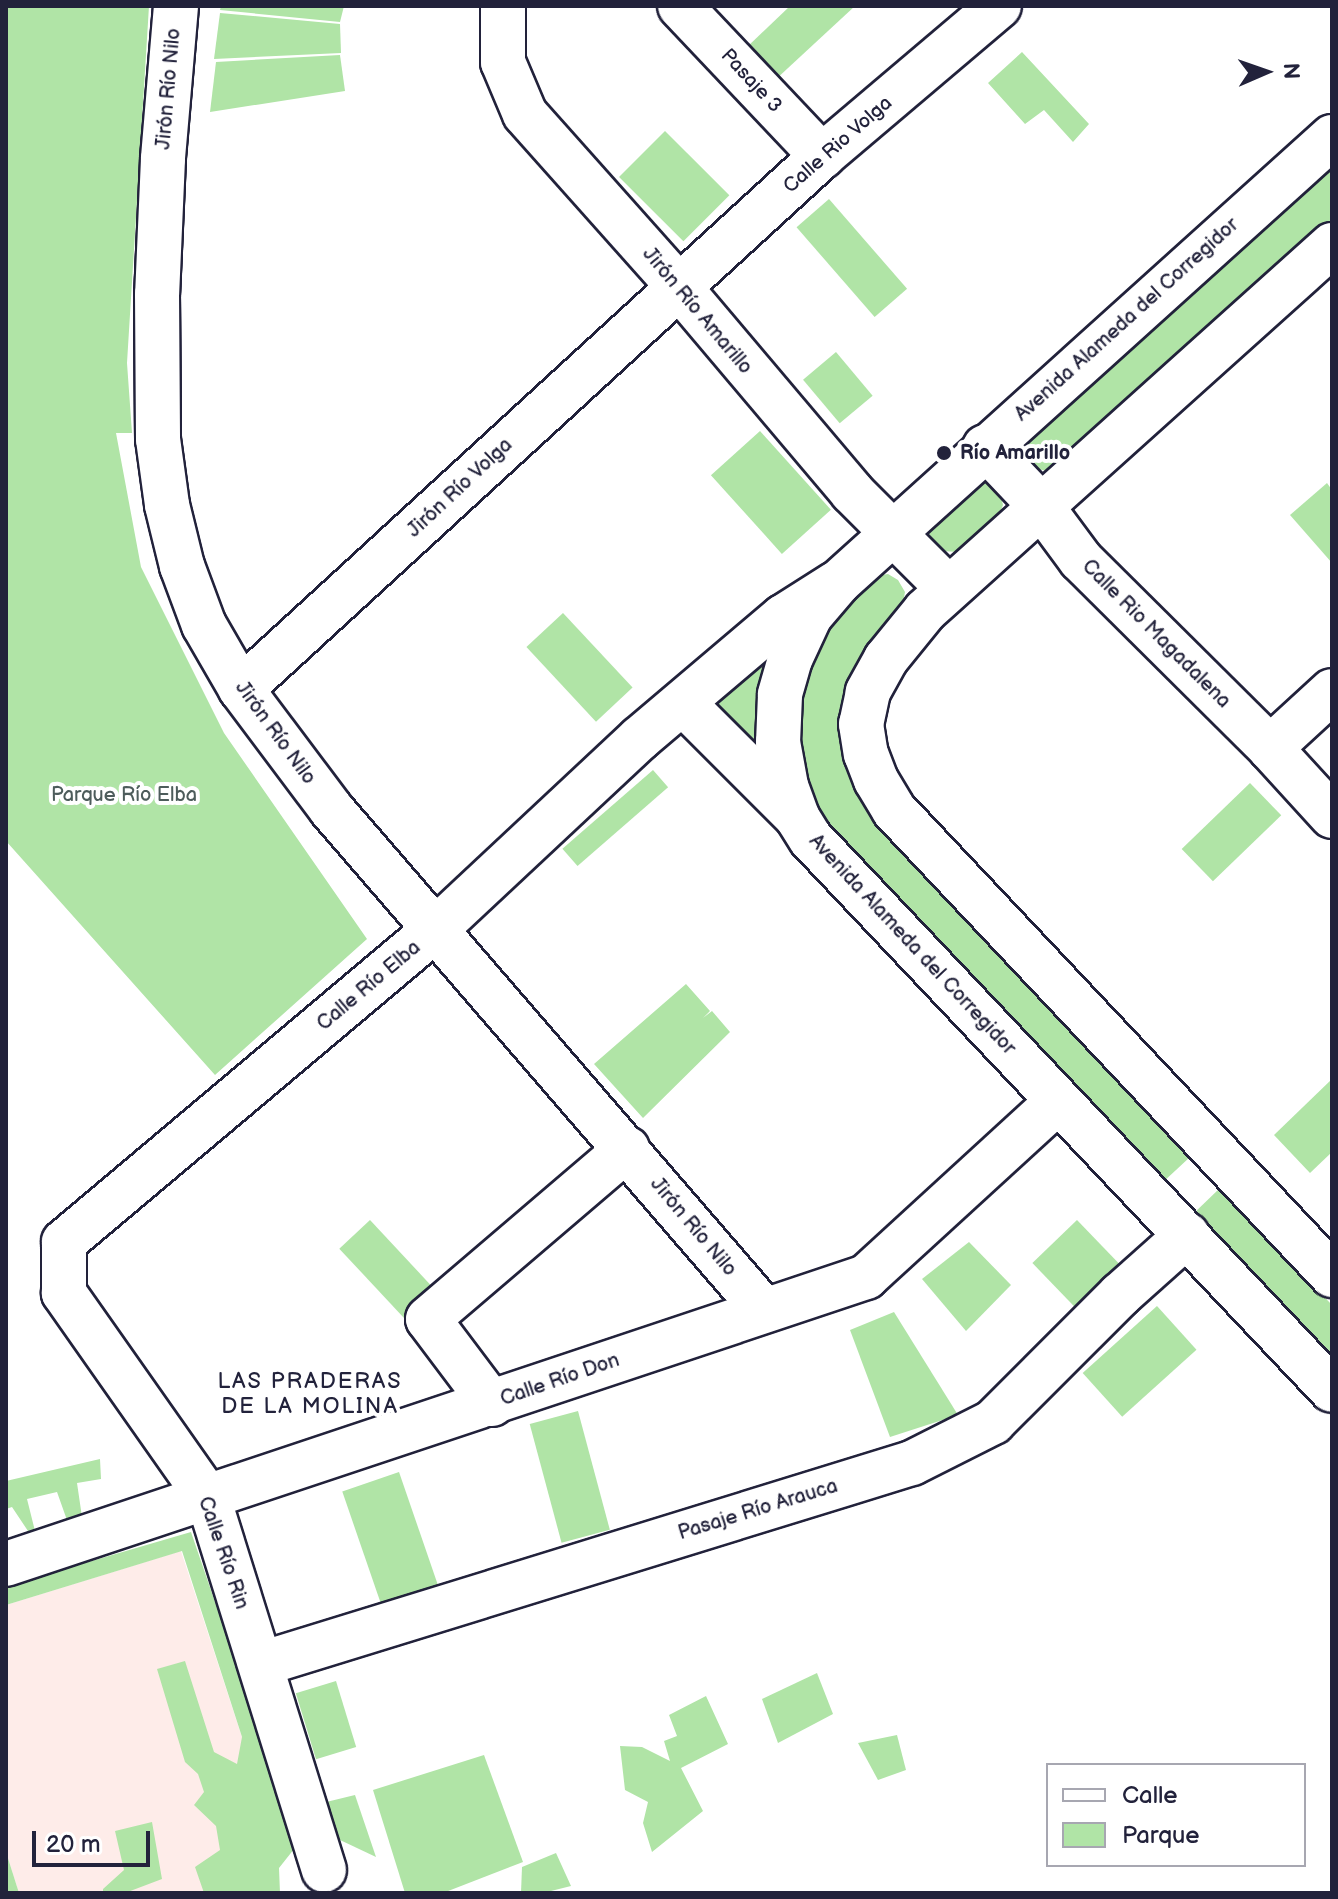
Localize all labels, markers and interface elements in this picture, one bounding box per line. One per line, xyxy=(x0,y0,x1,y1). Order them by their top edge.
street label: Jirón Río Nilo xyxy=(152,27,186,151)
north arrow xyxy=(1226,32,1306,112)
street label: Pasaje 3 xyxy=(715,44,787,118)
text: N xyxy=(1277,62,1304,80)
street label: Calle Rio Volga xyxy=(779,91,897,199)
street label: Avenida Alameda del Corregidor xyxy=(1010,213,1244,427)
street label: Jirón Río Amarillo xyxy=(637,243,757,379)
street label: Jirón Río Volga xyxy=(402,433,518,543)
place label: Río Amarillo xyxy=(960,441,1070,465)
marker: Río Amarillo xyxy=(935,444,953,462)
street label: Calle Rio Magadalena xyxy=(1077,555,1235,713)
street label: Jirón Río Nilo xyxy=(230,677,320,789)
park label: Parque Río Elba xyxy=(51,783,197,807)
street label: Avenida Alameda del Corregidor xyxy=(804,830,1020,1060)
street label: Calle Río Elba xyxy=(312,936,426,1036)
street label: Jirón Río Nilo xyxy=(645,1173,741,1281)
street label: Calle Río Don xyxy=(497,1348,623,1412)
district label: LAS PRADERAS DE LA MOLINA xyxy=(217,1368,403,1420)
street label: Pasaje Río Arauca xyxy=(675,1474,841,1546)
street label: Calle Río Rin xyxy=(193,1494,253,1612)
legend xyxy=(1046,1763,1306,1867)
text: Calle xyxy=(1122,1781,1177,1810)
scale bar xyxy=(36,1815,154,1865)
text: Parque xyxy=(1122,1821,1200,1850)
text: 20 m xyxy=(46,1830,101,1859)

